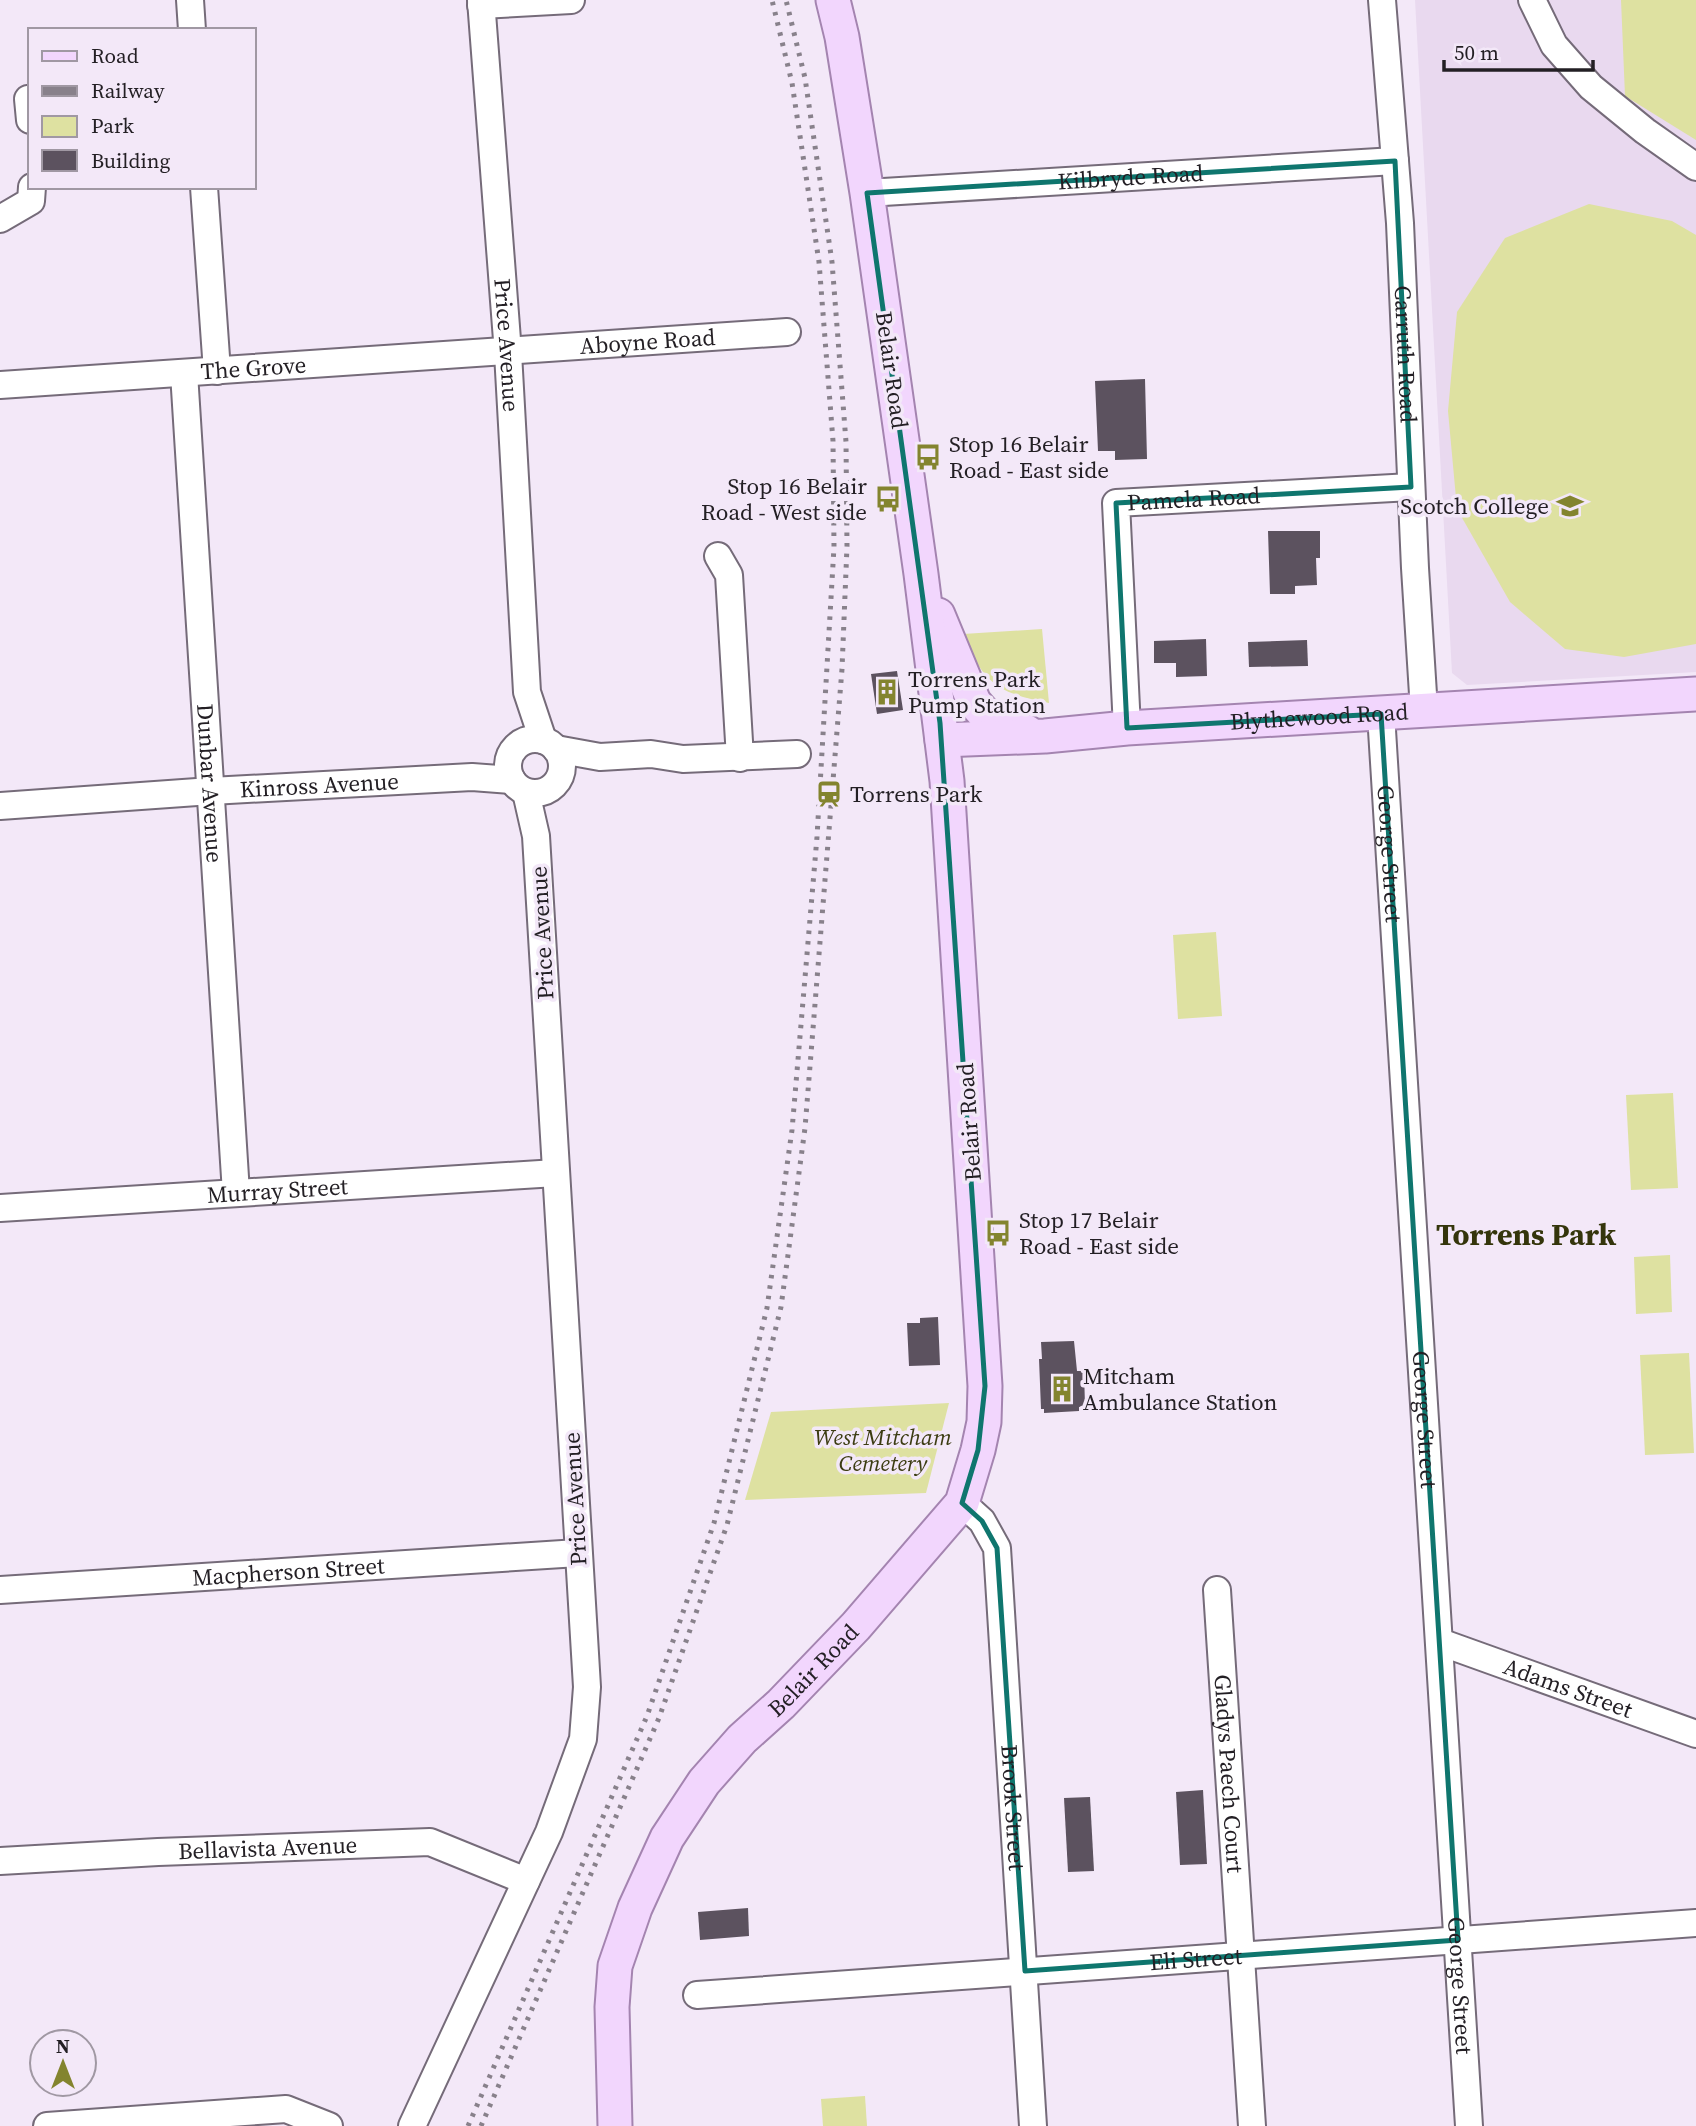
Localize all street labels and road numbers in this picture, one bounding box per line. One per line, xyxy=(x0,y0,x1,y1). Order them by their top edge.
street label: Kilbryde Road xyxy=(1057,157,1204,197)
street label: Price Avenue xyxy=(486,277,527,413)
street label: Carruth Road xyxy=(1387,285,1425,424)
street label: Belair Road xyxy=(868,309,916,431)
street label: Aboyne Road xyxy=(579,321,716,362)
street label: The Grove xyxy=(200,348,307,387)
street label: Pamela Road xyxy=(1126,479,1261,518)
street label: Blythewood Road xyxy=(1229,695,1409,738)
street label: Dunbar Avenue xyxy=(189,703,231,864)
street label: Kinross Avenue xyxy=(239,765,400,805)
street label: George Street xyxy=(1369,784,1410,924)
street label: Price Avenue xyxy=(523,865,561,1001)
street label: Belair Road xyxy=(949,1062,989,1182)
street label: Murray Street xyxy=(206,1170,349,1211)
street label: George Street xyxy=(1405,1350,1445,1490)
street label: Price Avenue xyxy=(556,1431,594,1567)
street label: Macpherson Street xyxy=(191,1549,386,1594)
street label: Belair Road xyxy=(761,1617,866,1724)
street label: Adams Street xyxy=(1499,1650,1637,1726)
street label: Gladys Paech Court xyxy=(1207,1673,1251,1874)
street label: Brook Street xyxy=(993,1744,1033,1872)
street label: Bellavista Avenue xyxy=(178,1829,358,1867)
street label: George Street xyxy=(1440,1916,1481,2056)
street label: Eli Street xyxy=(1148,1940,1243,1978)

